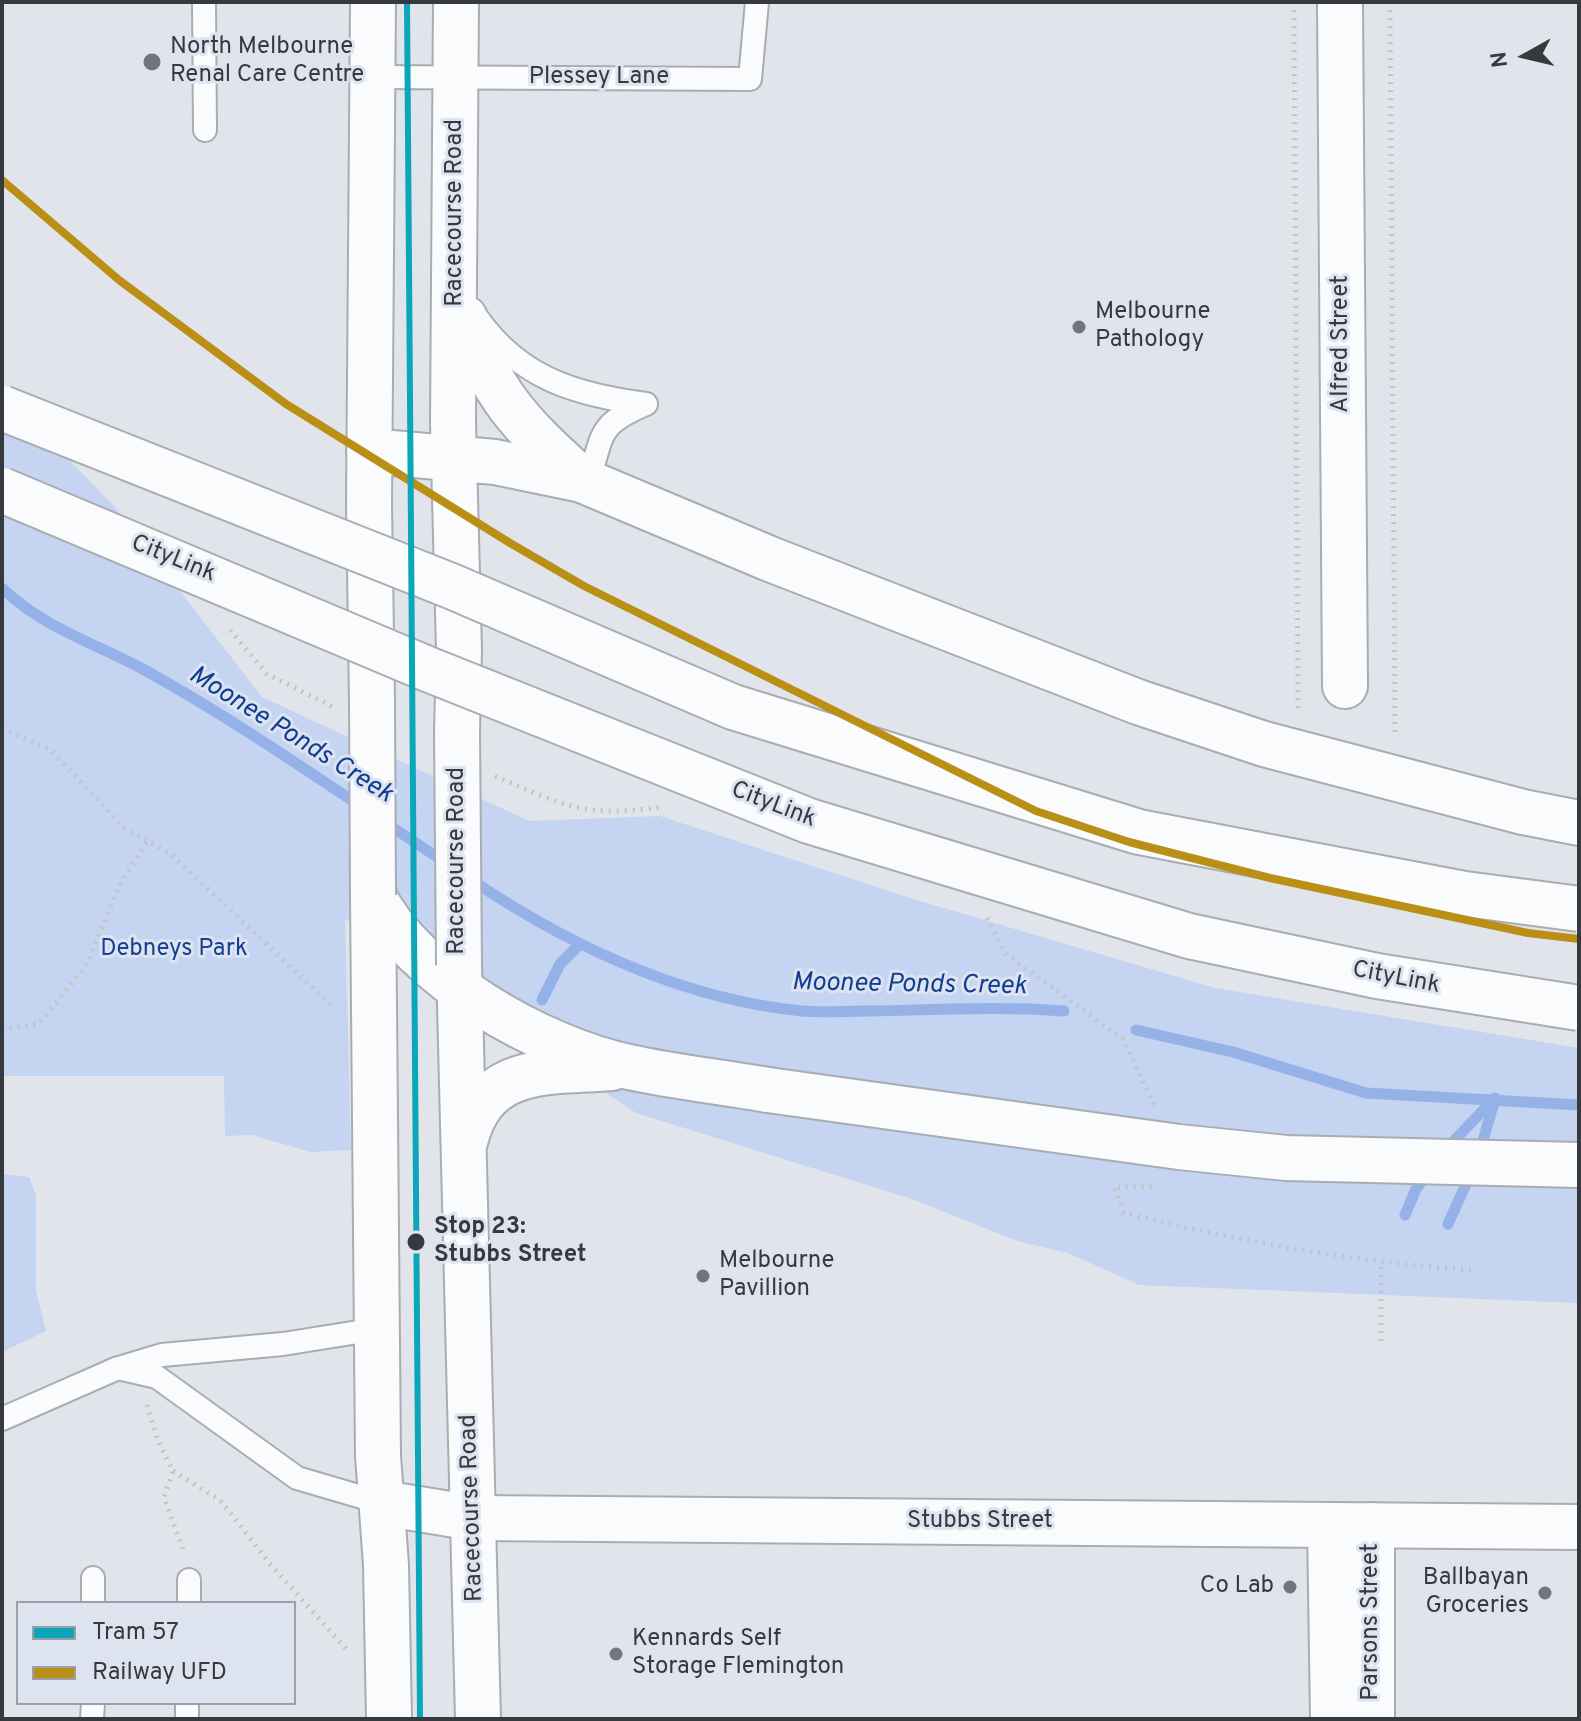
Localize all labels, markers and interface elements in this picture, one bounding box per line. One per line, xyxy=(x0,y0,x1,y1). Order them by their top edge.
north arrow xyxy=(1485,16,1565,96)
place label: North Melbourne Renal Care Centre xyxy=(170,34,364,90)
text: N xyxy=(1486,50,1515,69)
marker: North Melbourne Renal Care Centre xyxy=(141,51,163,73)
street label: Plessey Lane xyxy=(529,64,669,92)
street label: Racecourse Road xyxy=(442,119,470,307)
street label: Alfred Street xyxy=(1328,275,1356,413)
place label: Melbourne Pathology xyxy=(1095,299,1210,355)
marker: Melbourne Pathology xyxy=(1070,318,1088,336)
street label: CityLink xyxy=(126,530,220,590)
water label: Moonee Ponds Creek xyxy=(182,661,398,811)
street label: Racecourse Road xyxy=(444,767,472,955)
street label: CityLink xyxy=(726,777,820,835)
park label: Debneys Park xyxy=(100,936,248,964)
street label: CityLink xyxy=(1350,956,1442,1002)
water label: Moonee Ponds Creek xyxy=(791,968,1027,1004)
place label: Stop 23: Stubbs Street xyxy=(434,1214,586,1270)
marker: Stop 23: Stubbs Street xyxy=(405,1231,427,1253)
place label: Melbourne Pavillion xyxy=(719,1248,834,1304)
marker: Melbourne Pavillion xyxy=(694,1267,712,1285)
street label: Racecourse Road xyxy=(455,1414,491,1602)
street label: Stubbs Street xyxy=(907,1508,1053,1536)
street label: Parsons Street xyxy=(1358,1543,1386,1701)
place label: Ballbayan Groceries xyxy=(1423,1565,1529,1621)
place label: Co Lab xyxy=(1200,1573,1274,1601)
marker: Co Lab xyxy=(1281,1578,1299,1596)
marker: Ballbayan Groceries xyxy=(1536,1584,1554,1602)
legend xyxy=(16,1601,296,1705)
text: Tram 57 xyxy=(92,1618,179,1648)
place label: Kennards Self Storage Flemington xyxy=(632,1626,844,1682)
marker: Kennards Self Storage Flemington xyxy=(607,1645,625,1663)
text: Railway UFD xyxy=(92,1658,227,1688)

